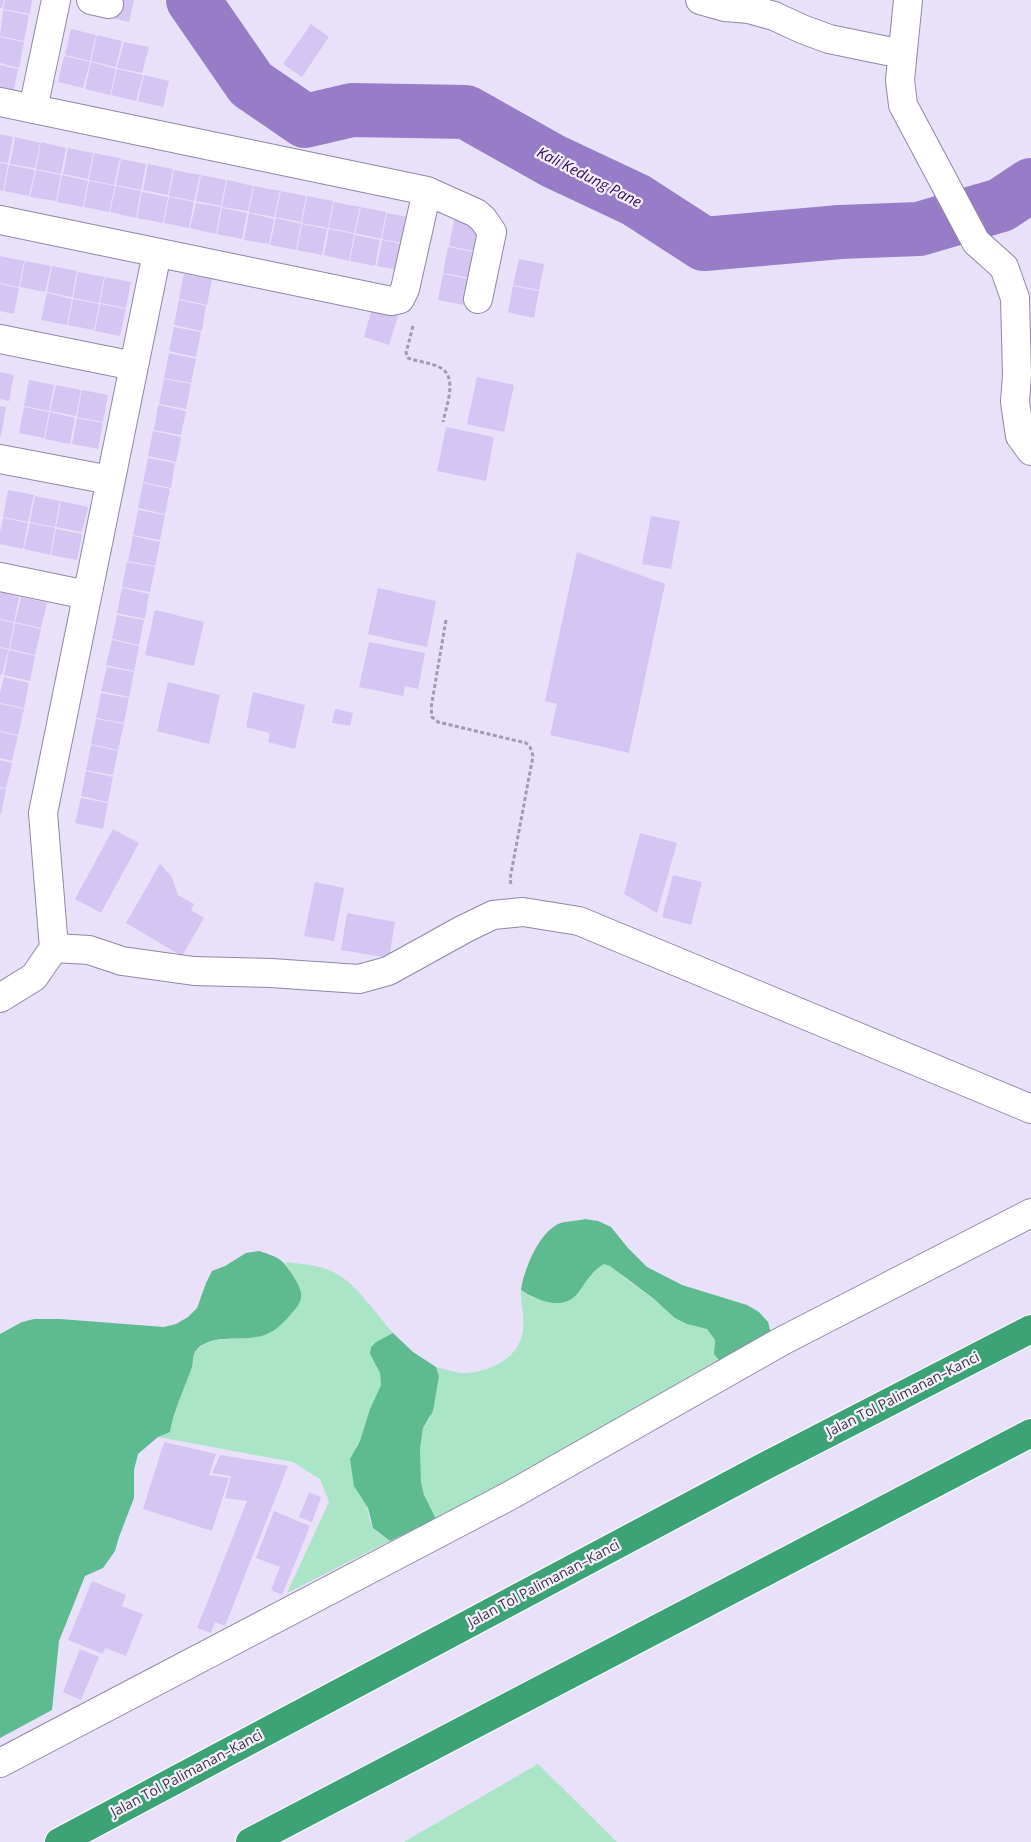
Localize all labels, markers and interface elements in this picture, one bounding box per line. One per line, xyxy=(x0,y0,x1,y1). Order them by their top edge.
water label: Kali Kedung Pane xyxy=(534,144,644,212)
street label: Jalan Tol Palimanan–Kanci xyxy=(824,1349,982,1441)
street label: Jalan Tol Palimanan–Kanci xyxy=(465,1537,623,1631)
street label: Jalan Tol Palimanan–Kanci xyxy=(108,1727,266,1821)

